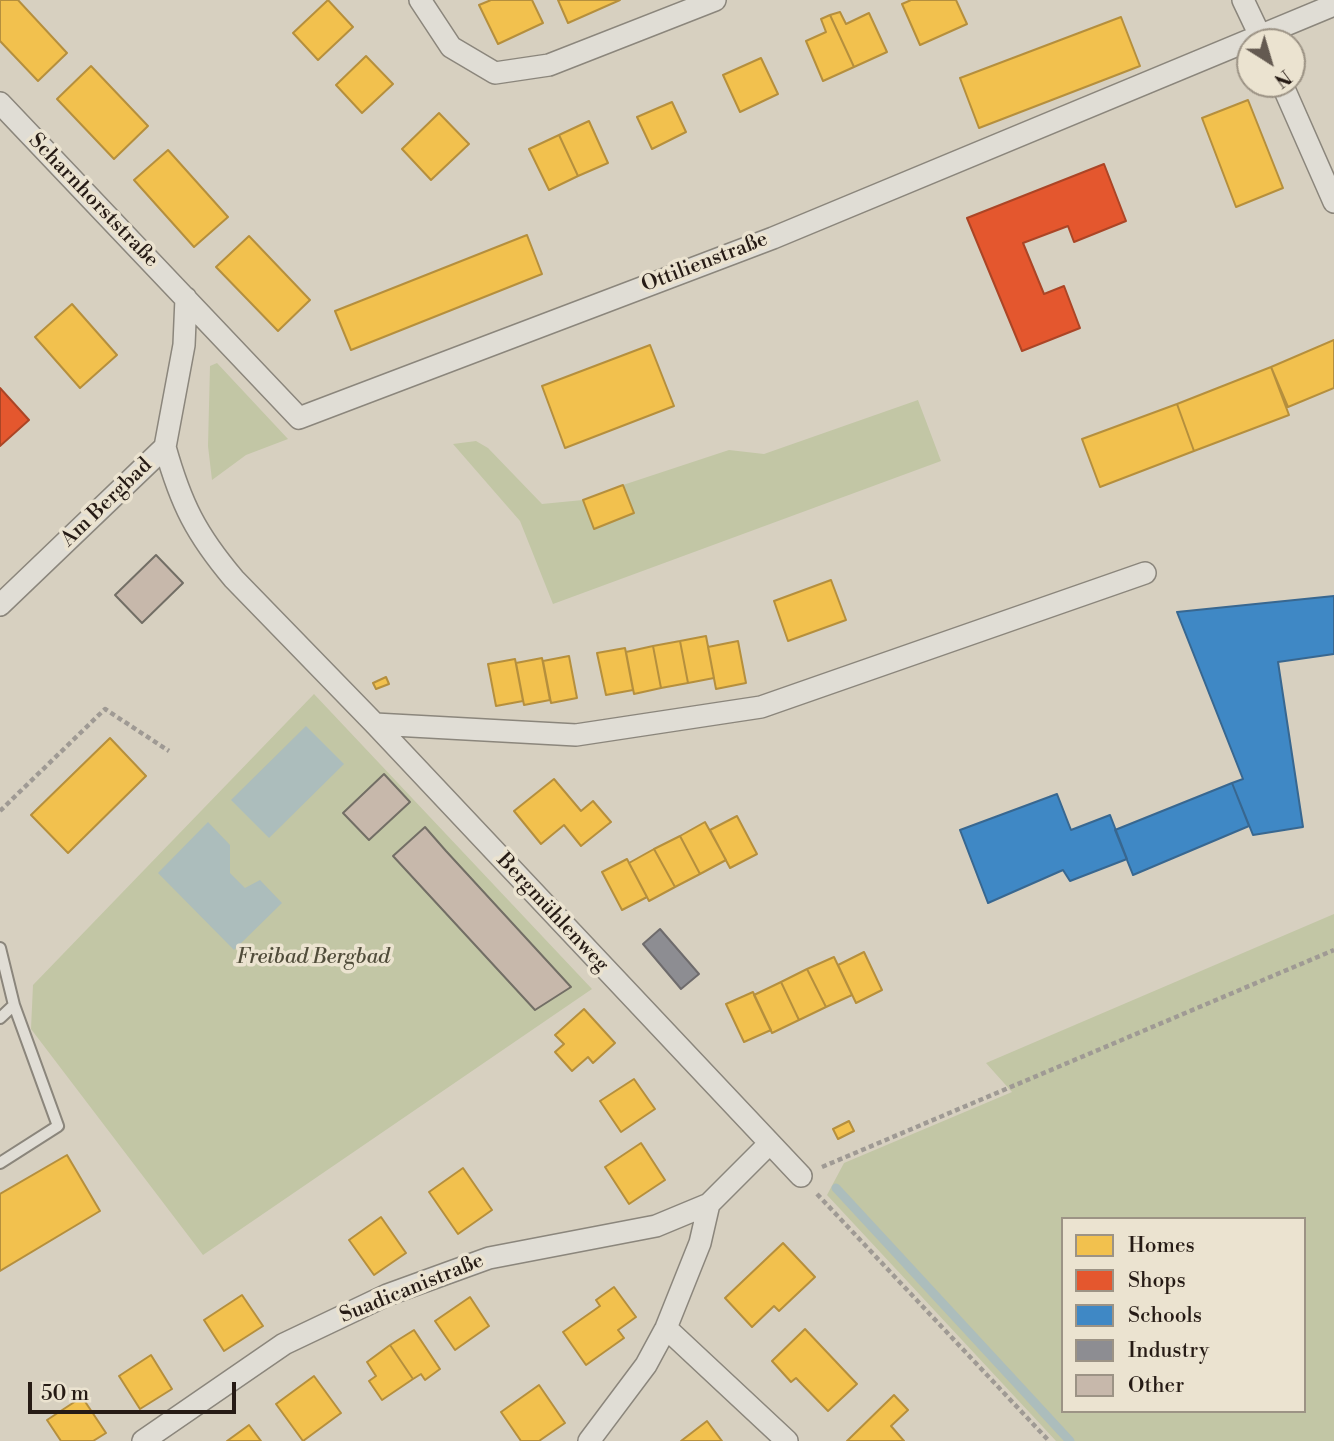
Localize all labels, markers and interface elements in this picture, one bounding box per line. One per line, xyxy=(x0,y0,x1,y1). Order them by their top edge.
north arrow xyxy=(1236,28,1306,98)
text: N xyxy=(1269,64,1296,92)
street label: Scharnhorststraße xyxy=(23,129,163,273)
street label: Ottilienstraße xyxy=(638,227,772,299)
street label: Am Bergbad xyxy=(56,453,158,553)
street label: Bergmühlenweg xyxy=(491,848,613,978)
park label: Freibad Bergbad xyxy=(236,945,390,971)
legend xyxy=(1061,1217,1306,1413)
text: Homes xyxy=(1128,1233,1195,1259)
street label: Suadicanistraße xyxy=(336,1249,488,1329)
text: Shops xyxy=(1128,1268,1186,1294)
text: Schools xyxy=(1128,1303,1202,1329)
text: Industry xyxy=(1128,1338,1209,1364)
scale bar xyxy=(32,1368,240,1412)
text: Other xyxy=(1128,1373,1184,1399)
text: 50 m xyxy=(41,1381,89,1407)

